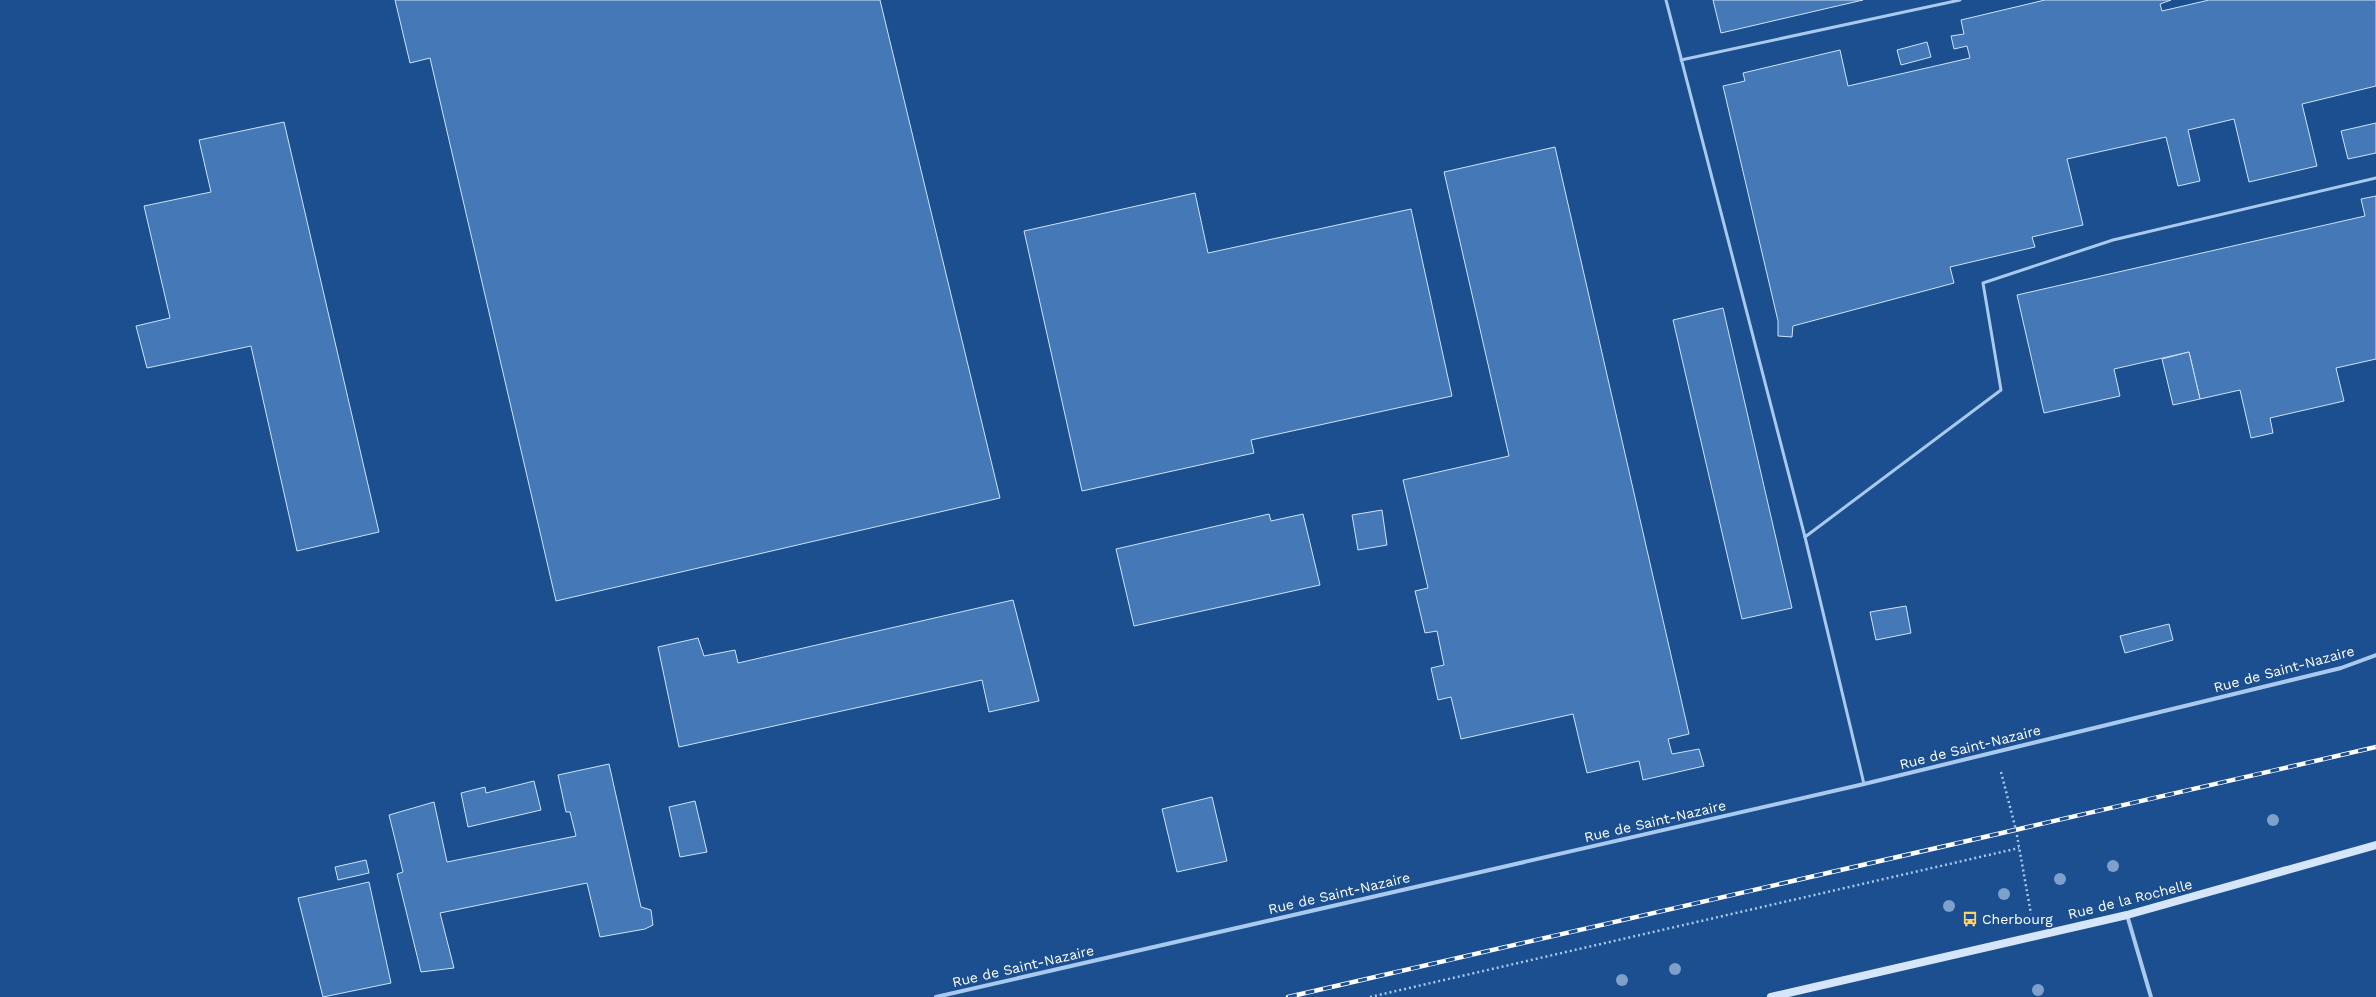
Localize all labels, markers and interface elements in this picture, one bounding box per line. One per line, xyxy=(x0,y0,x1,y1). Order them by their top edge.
street label: Rue de Saint-Nazaire xyxy=(2212,643,2356,695)
street label: Rue de Saint-Nazaire xyxy=(1898,722,2042,772)
street label: Rue de Saint-Nazaire xyxy=(1583,797,1727,845)
street label: Rue de Saint-Nazaire xyxy=(1267,869,1411,917)
street label: Rue de la Rochelle xyxy=(2066,876,2194,922)
bus stop icon: Cherbourg xyxy=(1961,910,1979,928)
place label: Cherbourg xyxy=(1982,911,2053,927)
street label: Rue de Saint-Nazaire xyxy=(951,942,1095,990)

